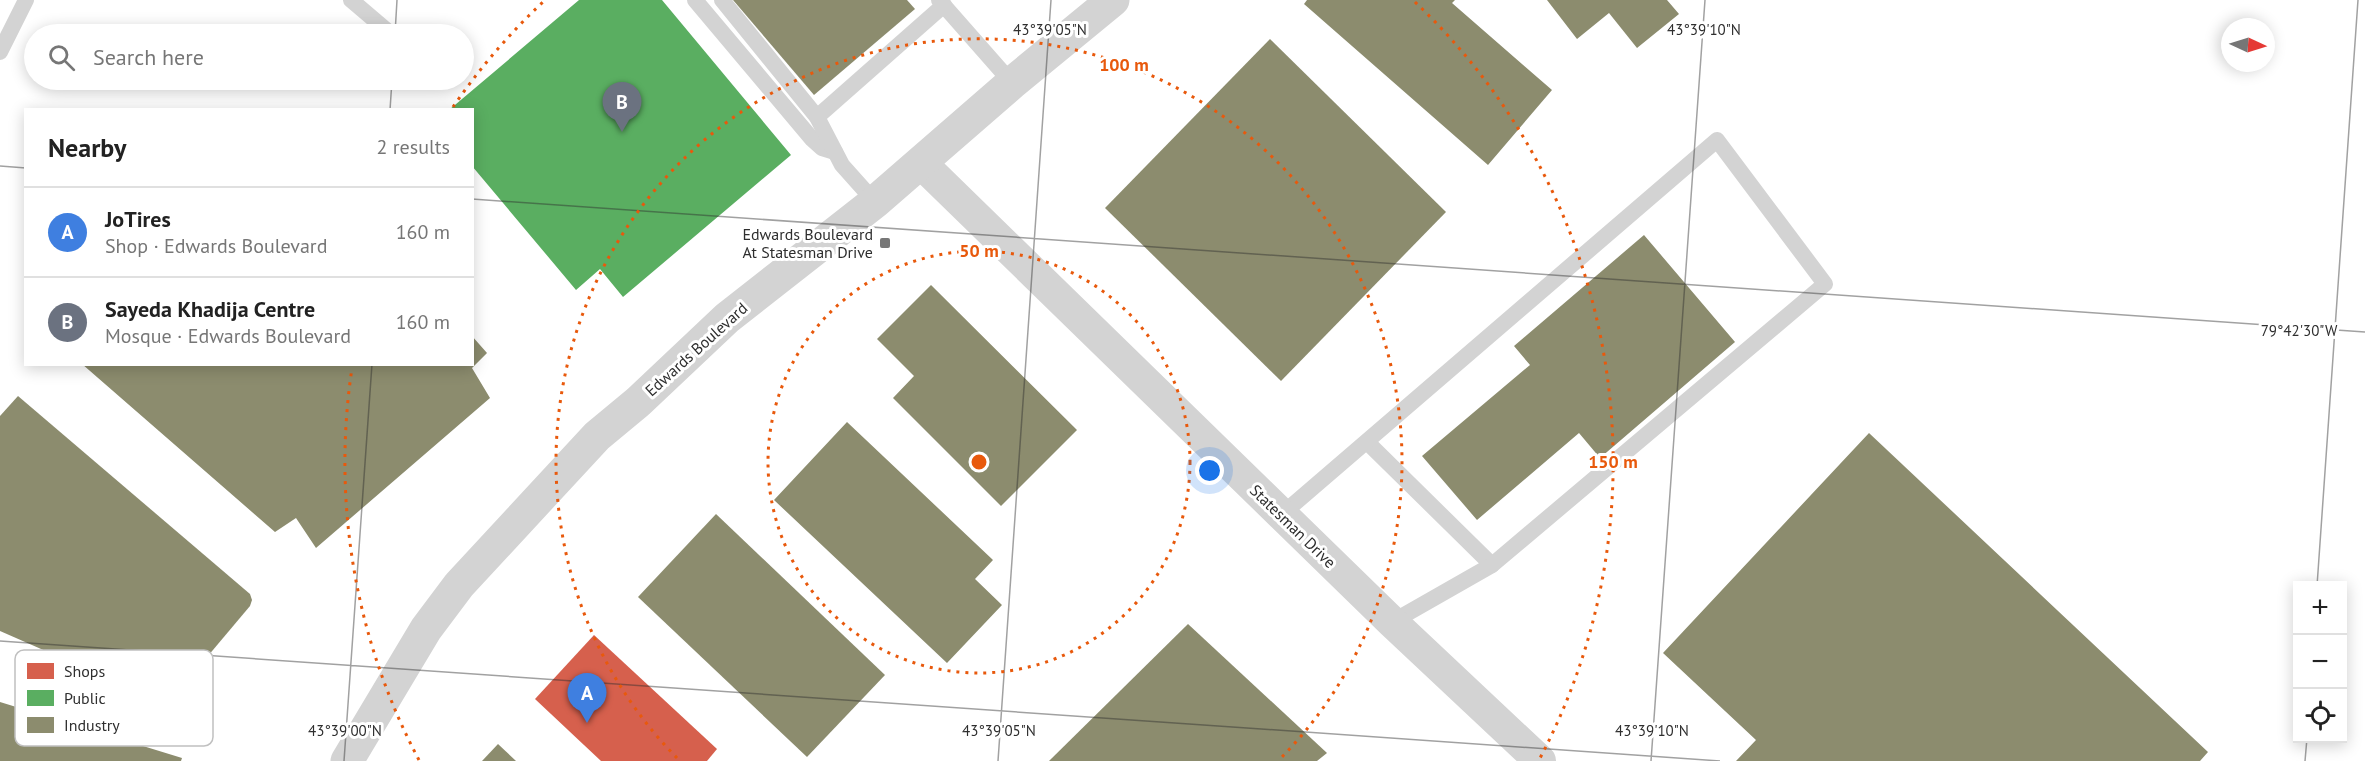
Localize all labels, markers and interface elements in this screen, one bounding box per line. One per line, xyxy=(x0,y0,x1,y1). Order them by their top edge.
north arrow xyxy=(2221,18,2275,72)
text: 43°39'05"N xyxy=(1013,20,1087,39)
text: 43°39'10"N xyxy=(1667,20,1741,39)
search box xyxy=(24,24,474,90)
icon: search xyxy=(45,41,78,74)
text: Search here xyxy=(93,43,204,71)
text: 100 m xyxy=(1099,53,1149,76)
pin: B xyxy=(602,82,642,132)
text: Nearby xyxy=(48,131,126,164)
text: 2 results xyxy=(377,134,450,160)
text: JoTires xyxy=(105,205,171,233)
text: A xyxy=(61,219,74,245)
text: 160 m xyxy=(396,219,450,245)
place label: Edwards Boulevard At Statesman Drive xyxy=(742,224,873,262)
text: Shop · Edwards Boulevard xyxy=(105,233,327,259)
marker: Edwards Boulevard At Statesman Drive xyxy=(878,236,892,250)
text: 50 m xyxy=(959,239,999,262)
text: Sayeda Khadija Centre xyxy=(105,295,315,323)
street label: Edwards Boulevard xyxy=(641,298,751,400)
text: B xyxy=(62,309,73,335)
text: 160 m xyxy=(396,309,450,335)
text: 79°42'30"W xyxy=(2261,321,2338,340)
text: Mosque · Edwards Boulevard xyxy=(105,323,351,349)
text: 150 m xyxy=(1588,450,1638,473)
centre of rings xyxy=(969,452,989,472)
your location xyxy=(1195,456,1224,485)
street label: Statesman Drive xyxy=(1246,480,1340,572)
map controls xyxy=(2293,581,2347,743)
button: + xyxy=(2293,581,2347,635)
button: − xyxy=(2293,635,2347,689)
legend xyxy=(15,650,213,746)
text: Shops xyxy=(64,661,105,681)
pin: A xyxy=(568,674,606,723)
text: Public xyxy=(64,688,106,708)
button: locate xyxy=(2293,689,2347,743)
text: Industry xyxy=(64,715,120,735)
text: 43°39'00"N xyxy=(308,721,382,740)
text: 43°39'05"N xyxy=(962,721,1036,740)
text: 43°39'10"N xyxy=(1615,721,1689,740)

